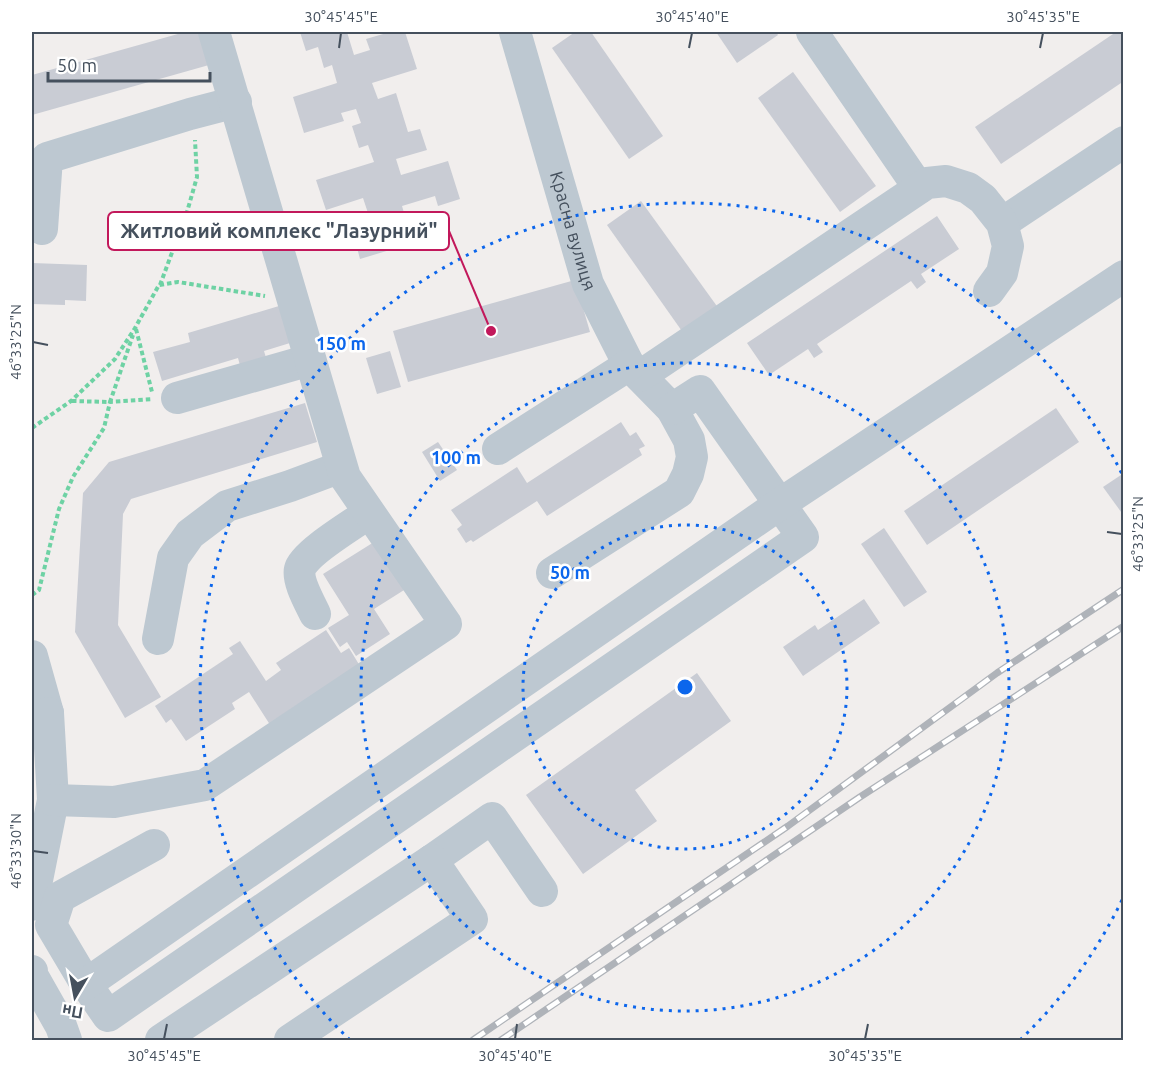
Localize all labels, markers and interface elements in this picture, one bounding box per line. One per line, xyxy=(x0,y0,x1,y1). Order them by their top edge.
text: 30°45'45"E xyxy=(304,8,378,25)
text: 30°45'40"E xyxy=(655,8,729,25)
text: 30°45'35"E xyxy=(1006,8,1080,25)
scale bar xyxy=(48,45,210,83)
text: 50 m xyxy=(57,55,97,75)
street label: Красна вулиця xyxy=(547,169,601,293)
callout: Житловий комплекс "Лазурний" xyxy=(108,212,449,250)
text: Житловий комплекс "Лазурний" xyxy=(121,219,437,242)
text: 46°33'25"N xyxy=(7,304,24,380)
text: 150 m xyxy=(316,333,366,353)
text: 100 m xyxy=(431,447,481,467)
text: 46°33'25"N xyxy=(1129,496,1146,572)
text: 50 m xyxy=(550,562,590,582)
centre of rings xyxy=(675,677,695,697)
text: 46°33'30"N xyxy=(7,813,24,889)
north arrow xyxy=(45,967,105,1027)
text: Пн xyxy=(60,1001,84,1022)
text: 30°45'45"E xyxy=(127,1047,201,1064)
text: 30°45'40"E xyxy=(478,1047,552,1064)
text: 30°45'35"E xyxy=(828,1047,902,1064)

